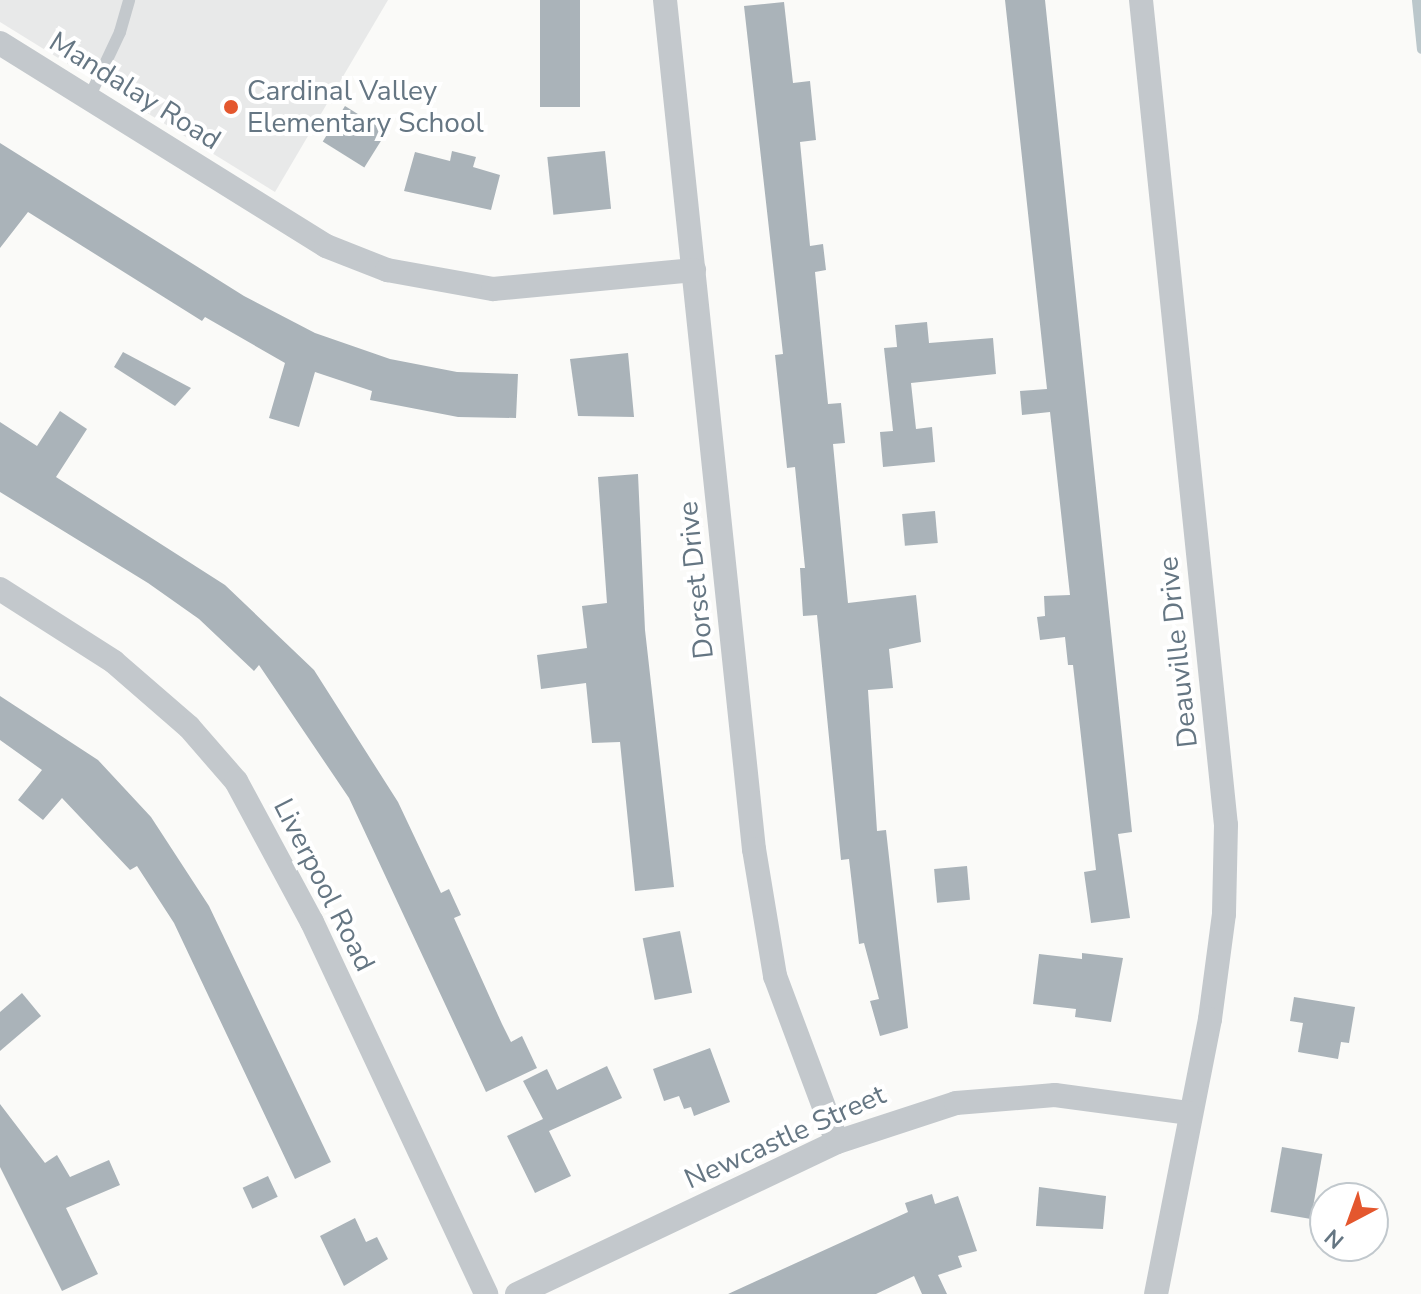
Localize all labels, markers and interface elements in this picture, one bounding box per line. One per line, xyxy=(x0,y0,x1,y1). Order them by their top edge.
street label: Mandalay Road xyxy=(43,25,227,157)
place label: Cardinal Valley Elementary School xyxy=(247,74,484,140)
marker: Cardinal Valley Elementary School xyxy=(222,98,240,116)
street label: Dorset Drive xyxy=(671,500,721,660)
street label: Deauville Drive xyxy=(1151,555,1205,749)
street label: Liverpool Road xyxy=(266,793,382,977)
street label: Newcastle Street xyxy=(679,1078,891,1196)
north arrow xyxy=(1309,1182,1389,1262)
text: N xyxy=(1319,1222,1351,1255)

